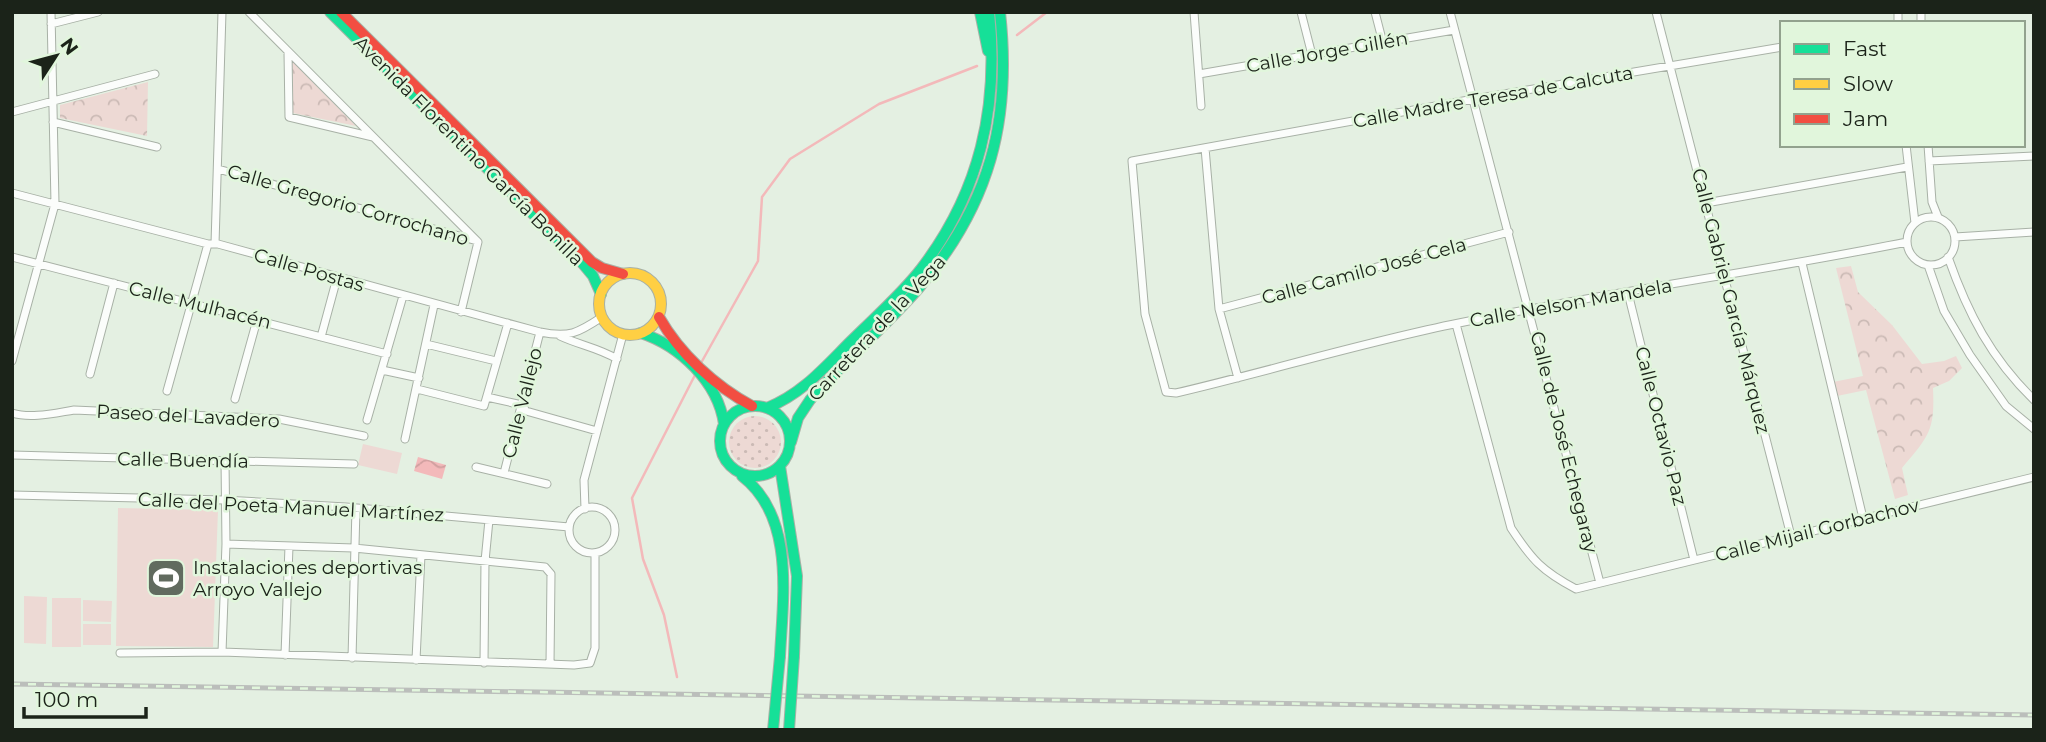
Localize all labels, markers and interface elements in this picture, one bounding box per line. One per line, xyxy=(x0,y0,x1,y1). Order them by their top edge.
north arrow xyxy=(21,21,91,91)
legend xyxy=(1780,21,2025,147)
street label: Calle Jorge Gillén xyxy=(1244,26,1410,78)
street label: Avenida Florentino García Bonilla xyxy=(349,31,589,271)
text: N xyxy=(56,33,83,59)
text: Fast xyxy=(1843,36,1887,61)
street label: Calle Madre Teresa de Calcuta xyxy=(1351,61,1635,133)
text: Slow xyxy=(1843,71,1893,96)
text: Jam xyxy=(1842,106,1888,131)
street label: Calle Gregorio Corrochano xyxy=(225,159,472,251)
street label: Calle Gabriel García Márquez xyxy=(1687,166,1775,436)
street label: Calle Camilo José Cela xyxy=(1259,233,1469,309)
street label: Calle Postas xyxy=(251,243,367,297)
street label: Carretera de la Vega xyxy=(803,250,951,406)
street label: Calle Nelson Mandela xyxy=(1468,274,1674,332)
street label: Calle Mulhacén xyxy=(126,276,274,334)
street label: Calle de José Echegaray xyxy=(1525,329,1603,556)
street label: Calle Octavio Paz xyxy=(1630,344,1692,508)
street label: Calle Vallejo xyxy=(497,345,547,461)
street label: Paseo del Lavadero xyxy=(96,400,280,432)
street label: Calle Buendía xyxy=(117,447,249,473)
street label: Calle del Poeta Manuel Martínez xyxy=(137,487,445,527)
street label: Calle Mijail Gorbachov xyxy=(1713,493,1922,567)
place label: Instalaciones deportivas Arroyo Vallejo xyxy=(193,556,422,601)
sports icon: Instalaciones deportivas Arroyo Vallejo xyxy=(145,557,187,599)
scale bar xyxy=(24,676,147,720)
text: 100 m xyxy=(35,687,98,712)

